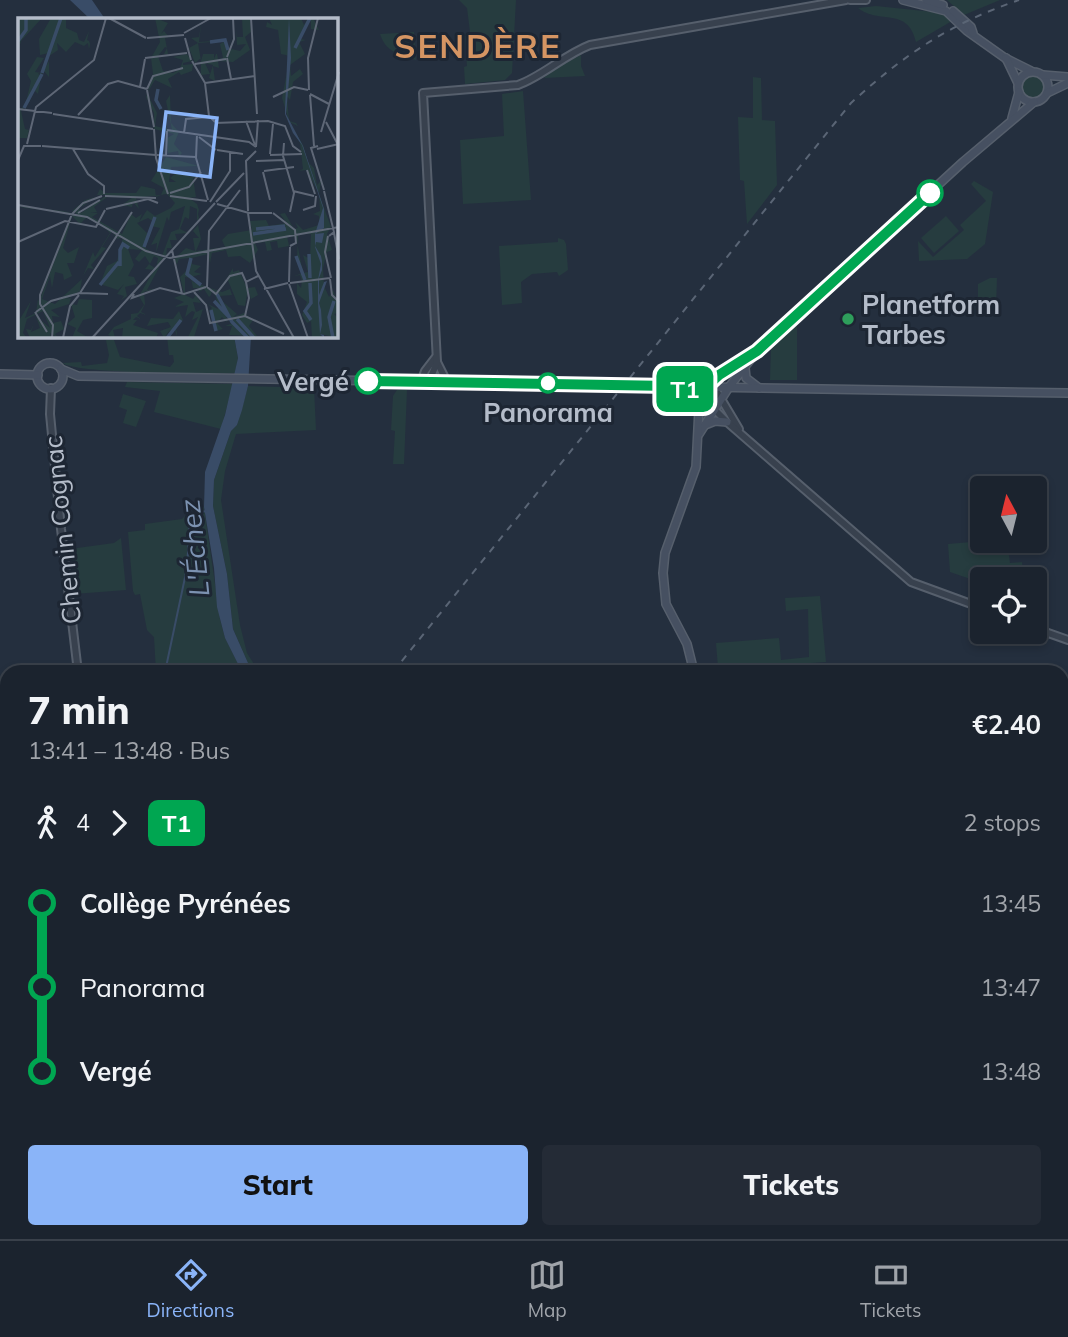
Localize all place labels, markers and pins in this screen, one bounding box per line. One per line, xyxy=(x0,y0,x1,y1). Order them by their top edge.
unlabelled marker xyxy=(917,180,943,206)
place label: Planetform Tarbes xyxy=(862,288,1000,351)
marker: Planetform Tarbes xyxy=(840,311,856,327)
place label: Vergé xyxy=(276,365,349,398)
marker: Vergé xyxy=(355,368,381,394)
marker: Panorama xyxy=(538,373,558,393)
place label: Panorama xyxy=(483,396,613,429)

